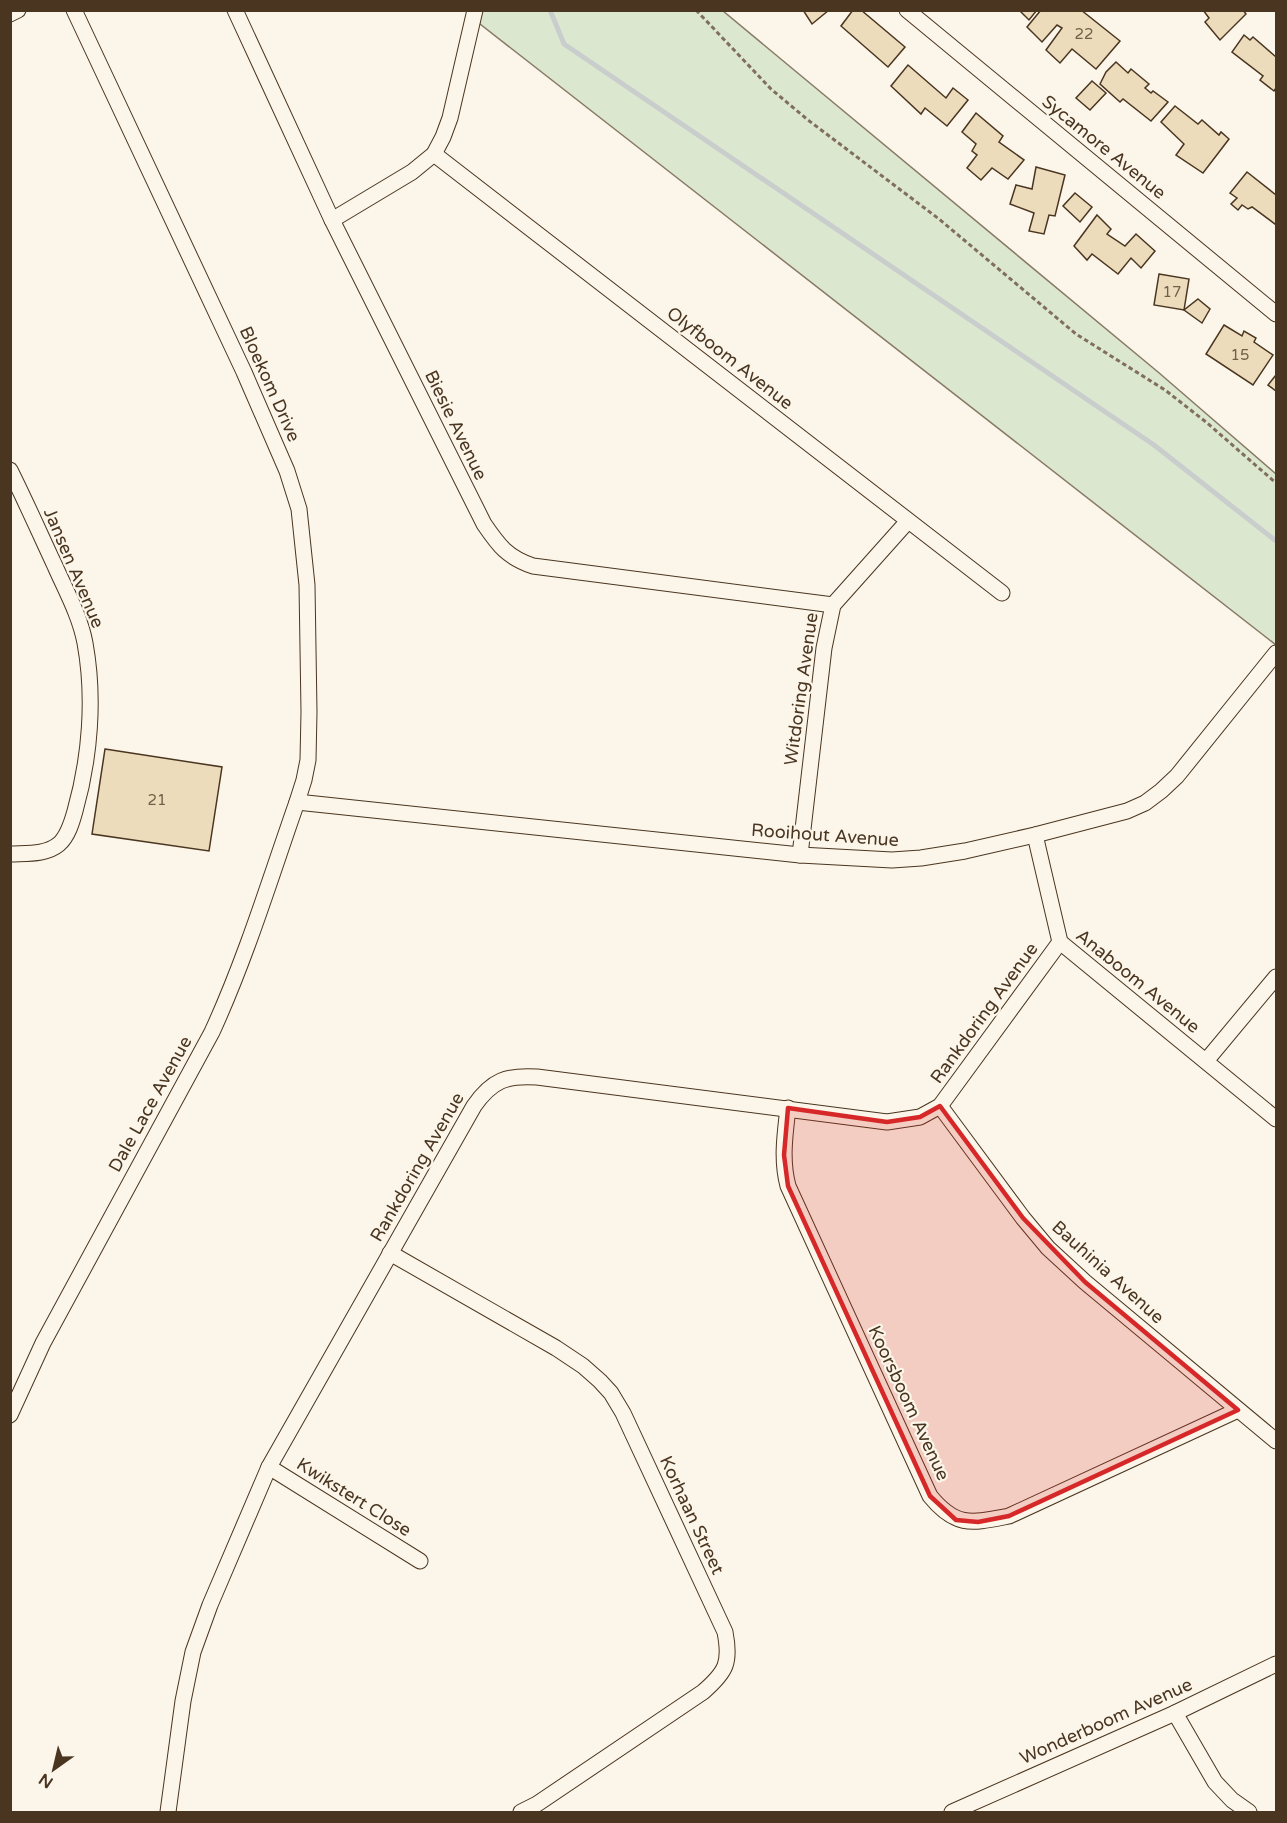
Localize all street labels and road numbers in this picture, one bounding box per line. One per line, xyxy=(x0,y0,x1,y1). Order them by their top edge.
street label: Sycamore Avenue xyxy=(1038,90,1170,204)
street label: Olyfboom Avenue xyxy=(662,302,798,414)
street label: Bloekom Drive xyxy=(235,323,305,445)
street label: Biesie Avenue xyxy=(420,367,492,483)
street label: Jansen Avenue xyxy=(39,505,109,631)
street label: Witdoring Avenue xyxy=(779,611,823,767)
street label: Rooihout Avenue xyxy=(750,819,900,851)
street label: Anaboom Avenue xyxy=(1072,924,1204,1038)
street label: Rankdoring Avenue xyxy=(926,938,1042,1088)
street label: Dale Lace Avenue xyxy=(104,1032,196,1176)
street label: Rankdoring Avenue xyxy=(365,1088,469,1246)
street label: Bauhinia Avenue xyxy=(1047,1216,1169,1328)
street label: Koorsboom Avenue xyxy=(863,1322,955,1484)
street label: Korhaan Street xyxy=(655,1452,729,1578)
street label: Kwikstert Close xyxy=(293,1453,415,1541)
street label: Wonderboom Avenue xyxy=(1016,1673,1196,1769)

